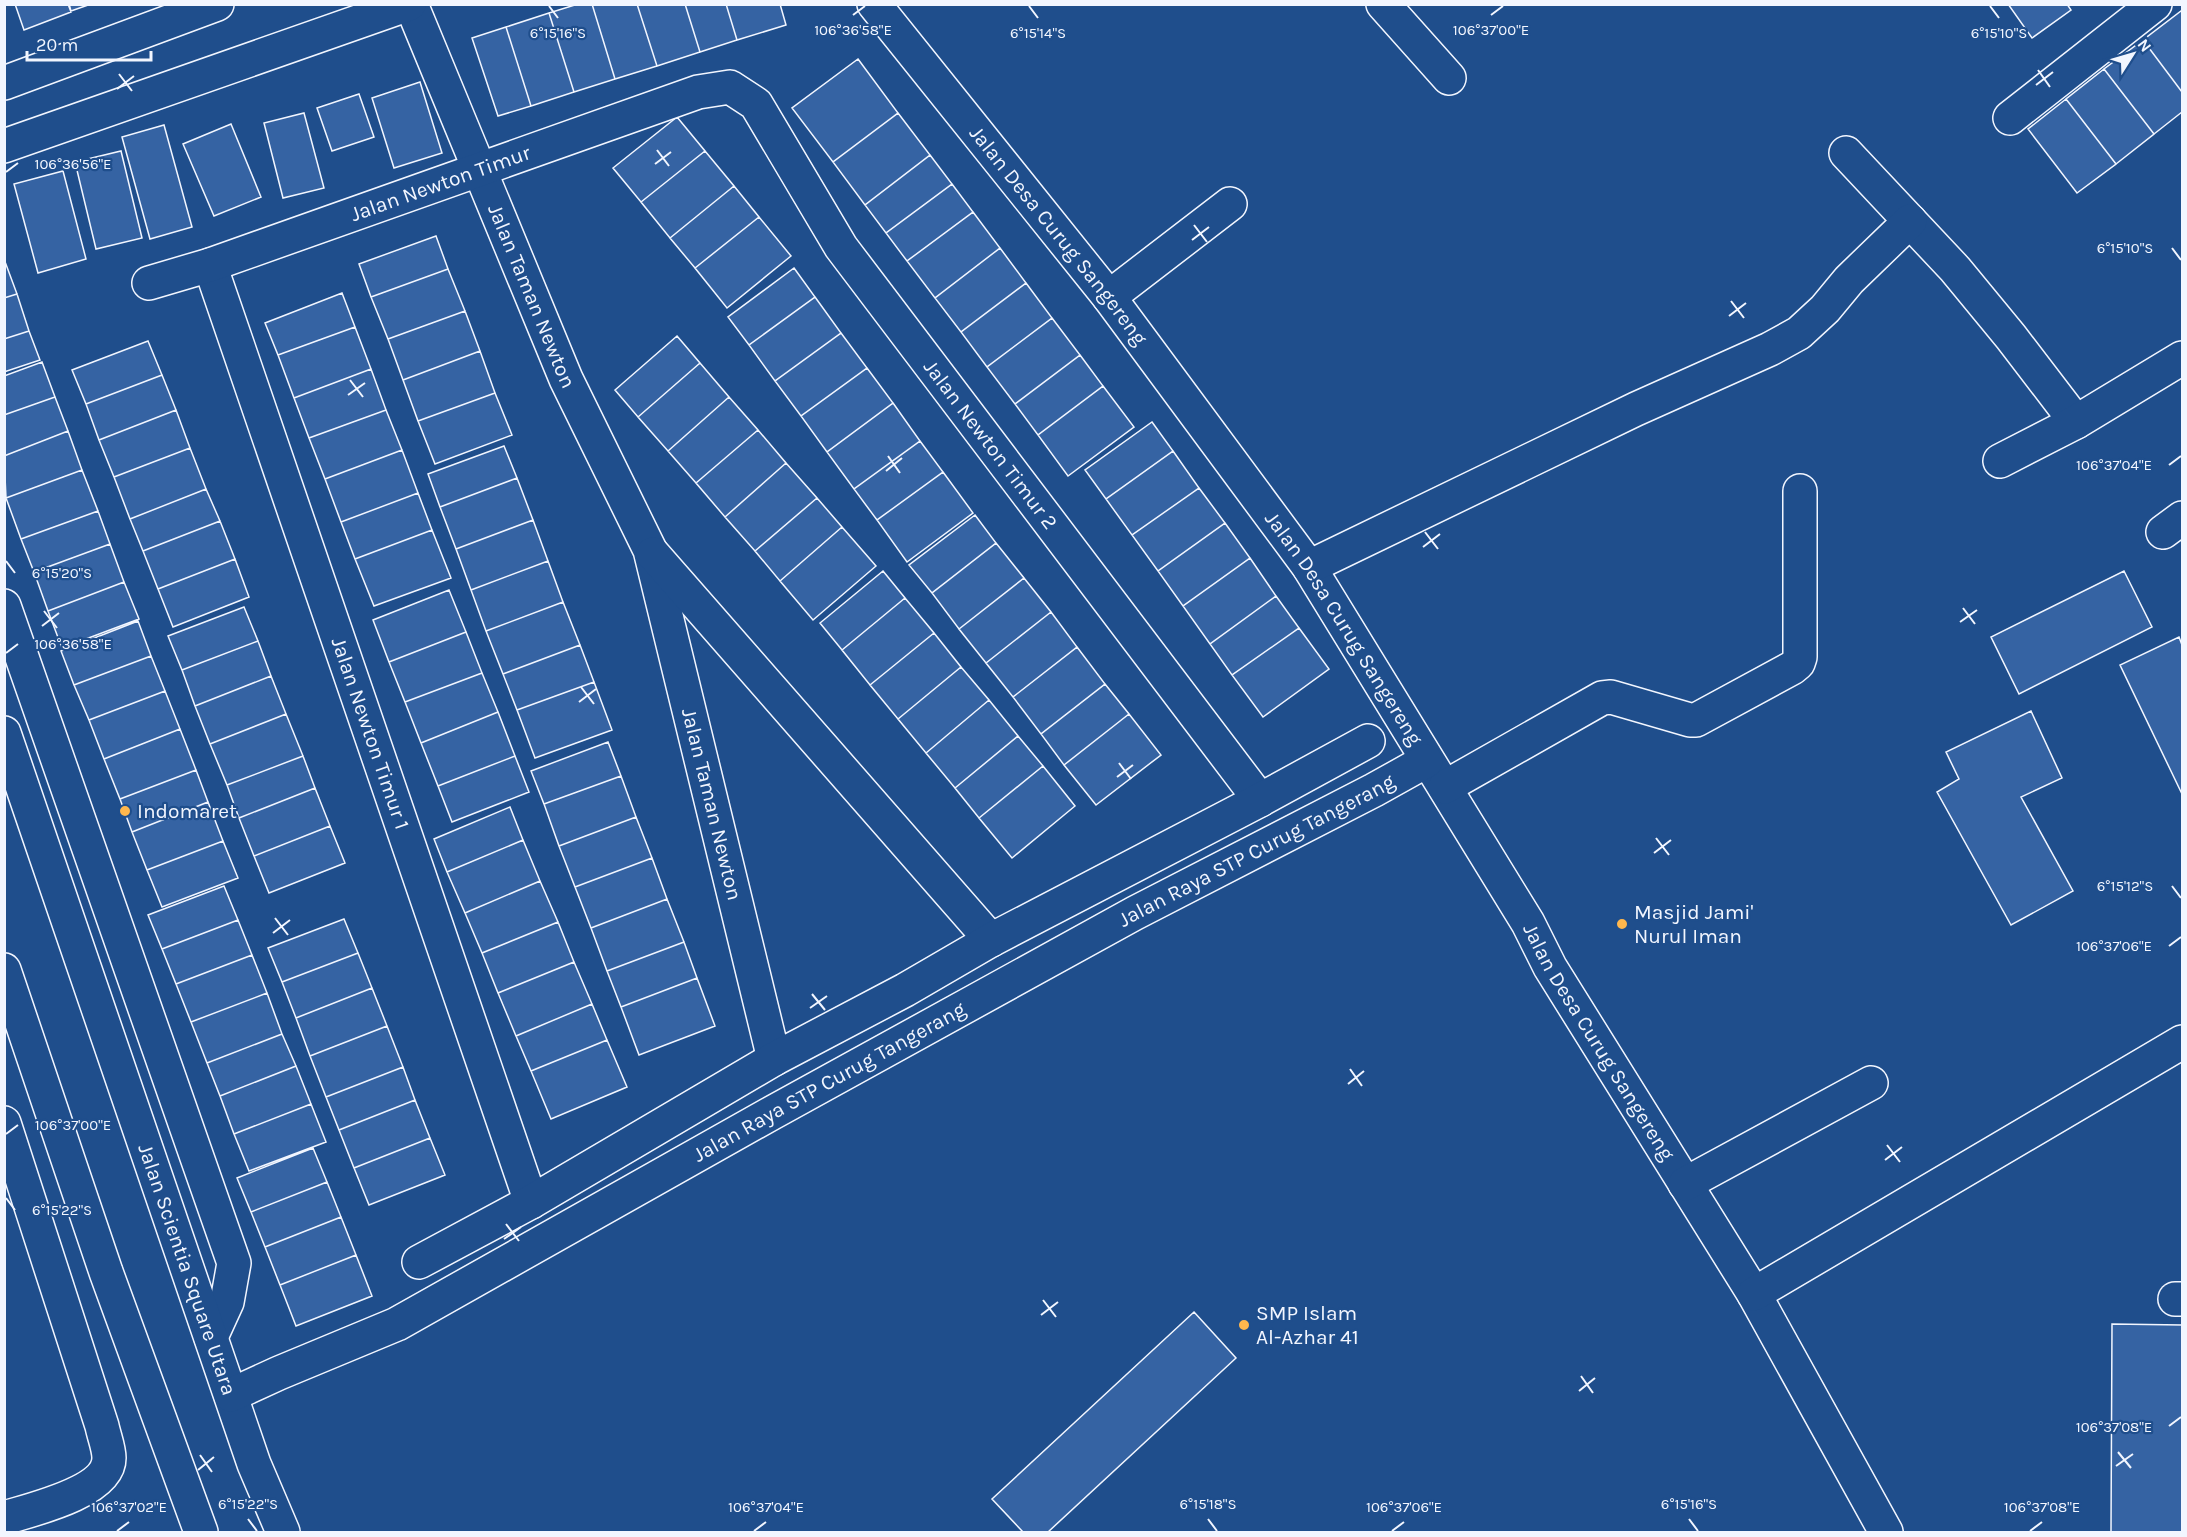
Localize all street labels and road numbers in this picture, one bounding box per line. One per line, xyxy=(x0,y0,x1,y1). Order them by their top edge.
street label: Jalan Desa Curug Sangereng xyxy=(965,121,1153,350)
street label: Jalan Newton Timur xyxy=(347,140,534,226)
street label: Jalan Taman Newton xyxy=(483,201,581,392)
street label: Jalan Newton Timur 2 xyxy=(919,355,1063,534)
street label: Jalan Desa Curug Sangereng xyxy=(1260,507,1428,750)
street label: Jalan Newton Timur 1 xyxy=(326,634,414,832)
street label: Jalan Taman Newton xyxy=(677,706,747,903)
street label: Jalan Raya STP Curug Tangerang xyxy=(1114,769,1399,932)
street label: Jalan Desa Curug Sangereng xyxy=(1518,919,1680,1165)
street label: Jalan Raya STP Curug Tangerang xyxy=(689,997,970,1167)
street label: Jalan Scientia Square Utara xyxy=(133,1141,242,1398)

